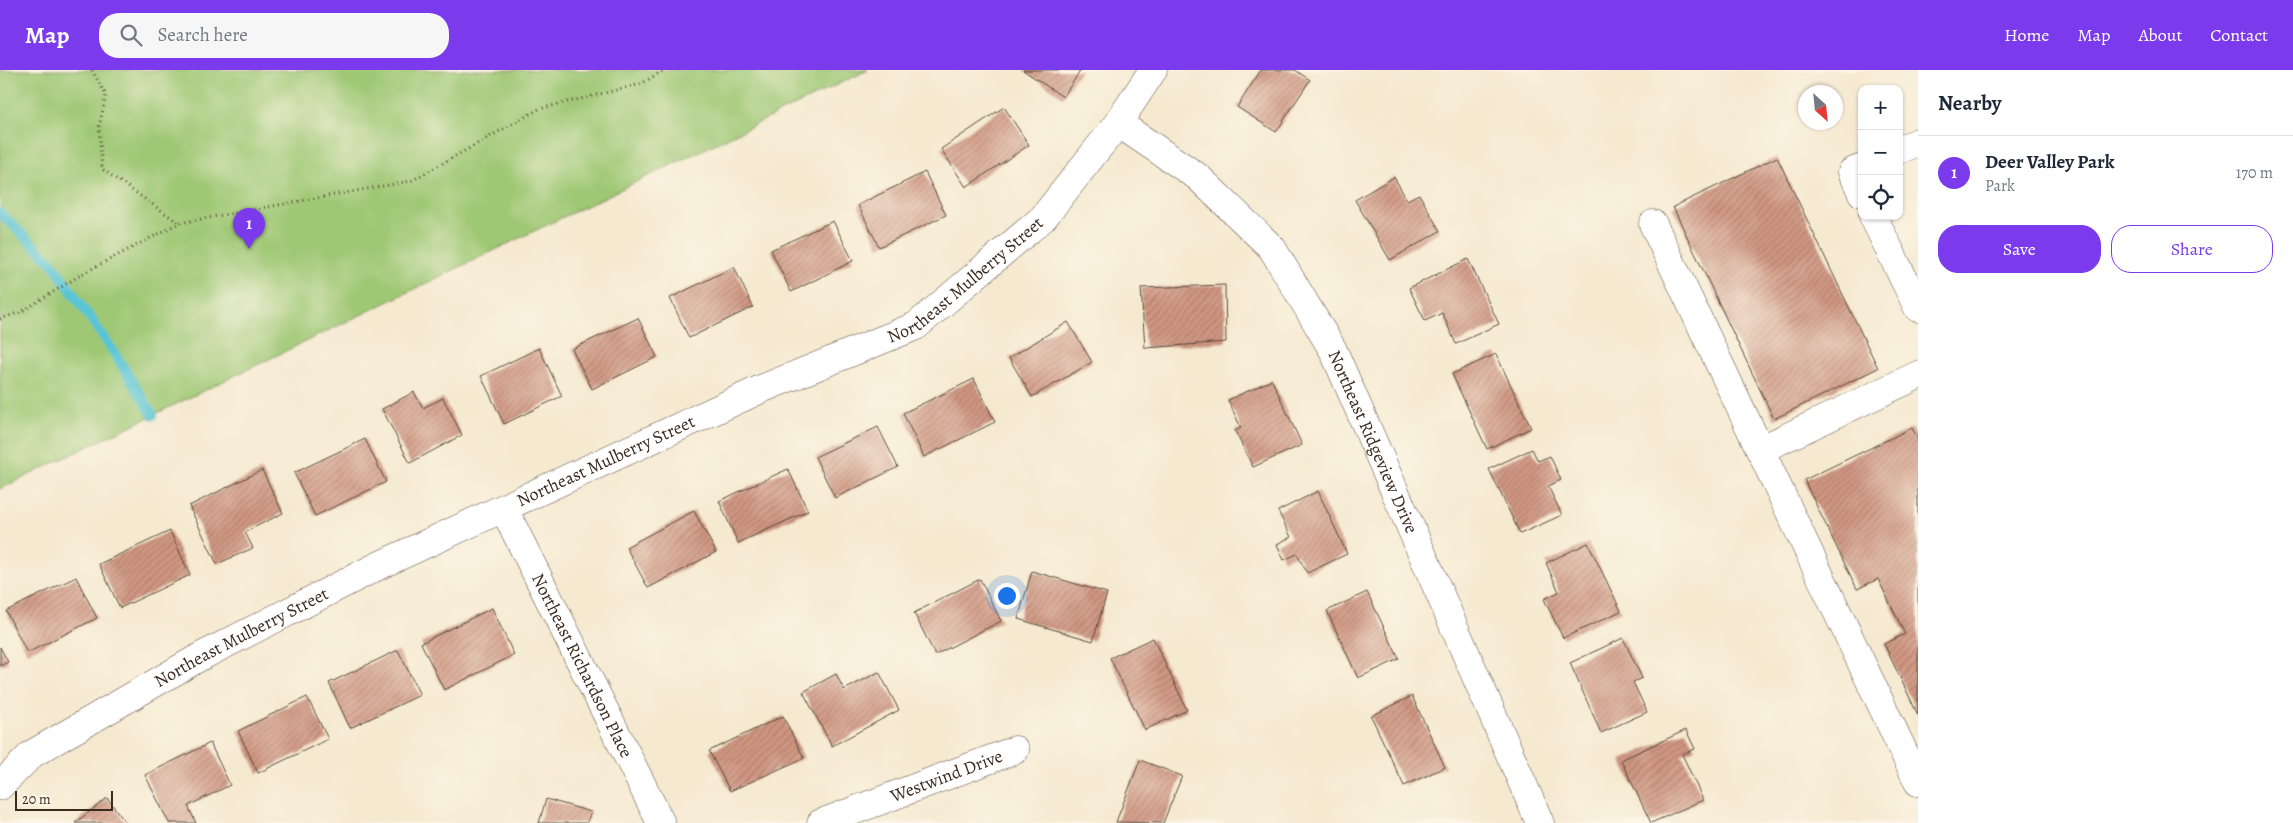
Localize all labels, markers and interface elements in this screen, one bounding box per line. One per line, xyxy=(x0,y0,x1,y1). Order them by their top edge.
search box xyxy=(99,13,449,58)
text: Map xyxy=(25,19,69,51)
icon: search xyxy=(117,21,145,49)
text: Search here xyxy=(157,22,248,48)
text: Home xyxy=(2004,23,2049,47)
text: Map xyxy=(2077,23,2110,47)
text: About xyxy=(2138,23,2182,47)
text: Contact xyxy=(2210,23,2268,47)
north arrow xyxy=(1798,85,1843,130)
map controls xyxy=(1858,85,1903,220)
button: + xyxy=(1858,85,1903,130)
text: Nearby xyxy=(1938,89,2001,117)
button: − xyxy=(1858,130,1903,175)
text: Deer Valley Park xyxy=(1985,149,2115,175)
text: 1 xyxy=(1951,162,1957,184)
text: 170 m xyxy=(2236,162,2273,184)
button: locate xyxy=(1858,175,1903,220)
text: Park xyxy=(1985,175,2015,197)
pin: 1 xyxy=(233,208,265,249)
street label: Northeast Mulberry Street xyxy=(884,211,1048,348)
button: Save xyxy=(1938,225,2101,273)
button: Share xyxy=(2111,225,2273,273)
street label: Northeast Ridgeview Drive xyxy=(1322,346,1424,537)
street label: Northeast Mulberry Street xyxy=(513,409,699,512)
street label: Northeast Richardson Place xyxy=(526,569,638,762)
street label: Northeast Mulberry Street xyxy=(150,581,332,693)
your location xyxy=(994,583,1020,609)
street label: Westwind Drive xyxy=(886,744,1006,808)
scale bar xyxy=(15,788,112,811)
text: 20 m xyxy=(22,790,51,809)

